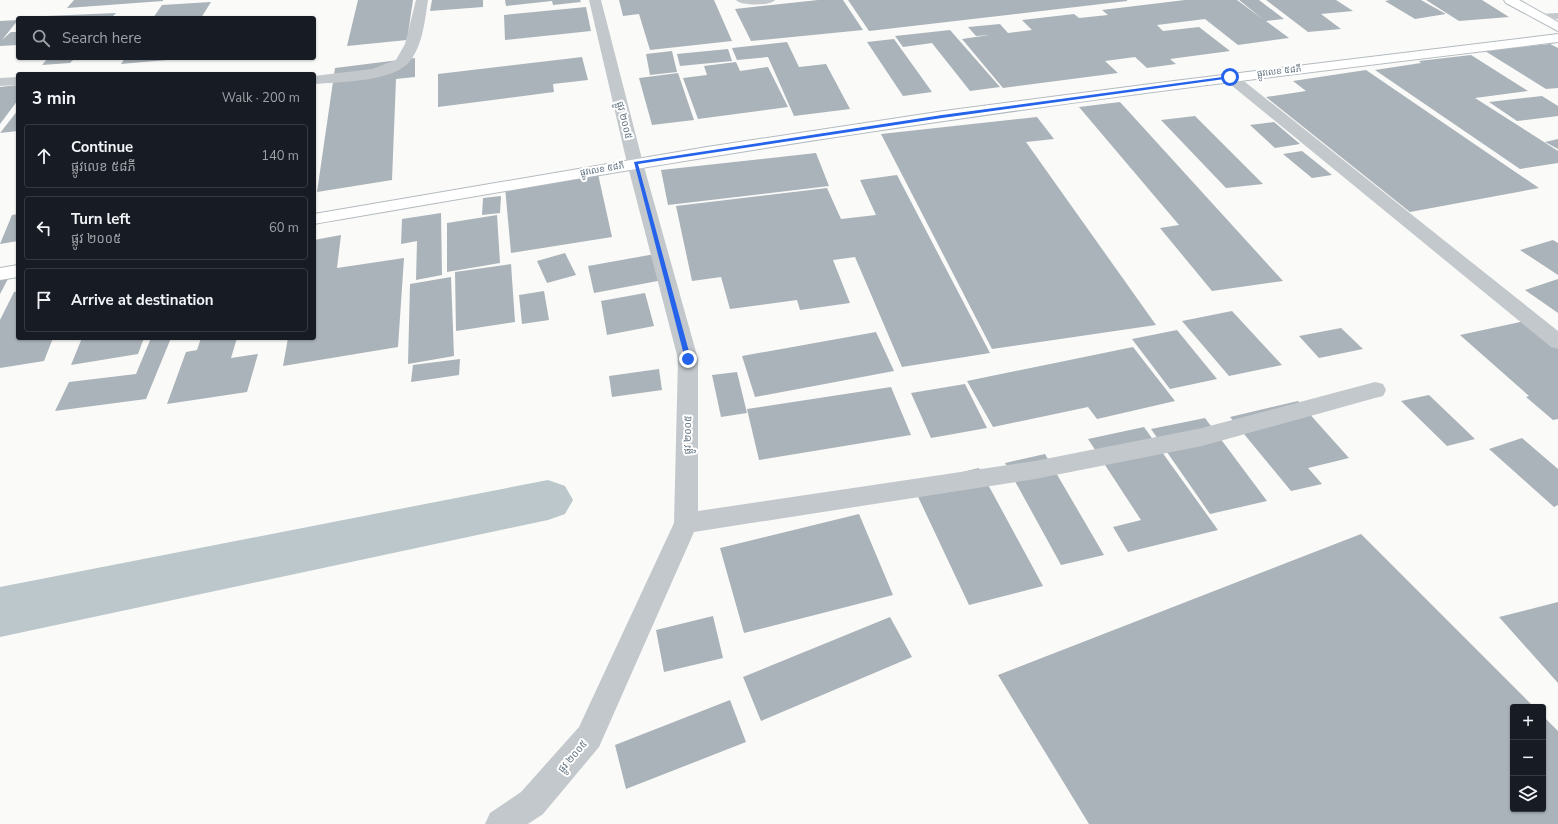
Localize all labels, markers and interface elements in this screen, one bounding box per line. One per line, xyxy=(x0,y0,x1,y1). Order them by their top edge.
search box xyxy=(16,16,316,60)
icon: search xyxy=(30,27,52,49)
text: Search here xyxy=(62,28,142,48)
street label: ផ្លូវលេខ ៥៨ភី xyxy=(1256,62,1302,81)
route start xyxy=(1221,68,1239,86)
text: 3 min xyxy=(32,87,76,110)
text: Walk · 200 m xyxy=(222,89,300,107)
street label: ផ្លូវ ២០០៥ xyxy=(611,100,636,141)
text: Continue xyxy=(71,137,133,157)
icon: ahead xyxy=(33,145,55,167)
text: 140 m xyxy=(261,147,299,165)
text: ផ្លូវលេខ ៥៨ភី xyxy=(71,158,136,176)
street label: ផ្លូវលេខ ៥៨ភី xyxy=(579,159,625,180)
text: Turn left xyxy=(71,209,130,229)
icon: left xyxy=(33,217,55,239)
text: 60 m xyxy=(269,219,299,237)
text: ផ្លូវ ២០០៥ xyxy=(71,230,121,248)
icon: arrive xyxy=(33,289,55,311)
text: Arrive at destination xyxy=(71,290,214,310)
route end xyxy=(679,350,697,368)
street label: ផ្លូវ ២០០៥ xyxy=(681,416,697,455)
map controls xyxy=(1510,704,1546,812)
button: + xyxy=(1510,704,1546,740)
street label: ផ្លូវ ២០០៥ xyxy=(555,737,592,777)
button: − xyxy=(1510,740,1546,776)
button: layers xyxy=(1510,776,1546,812)

